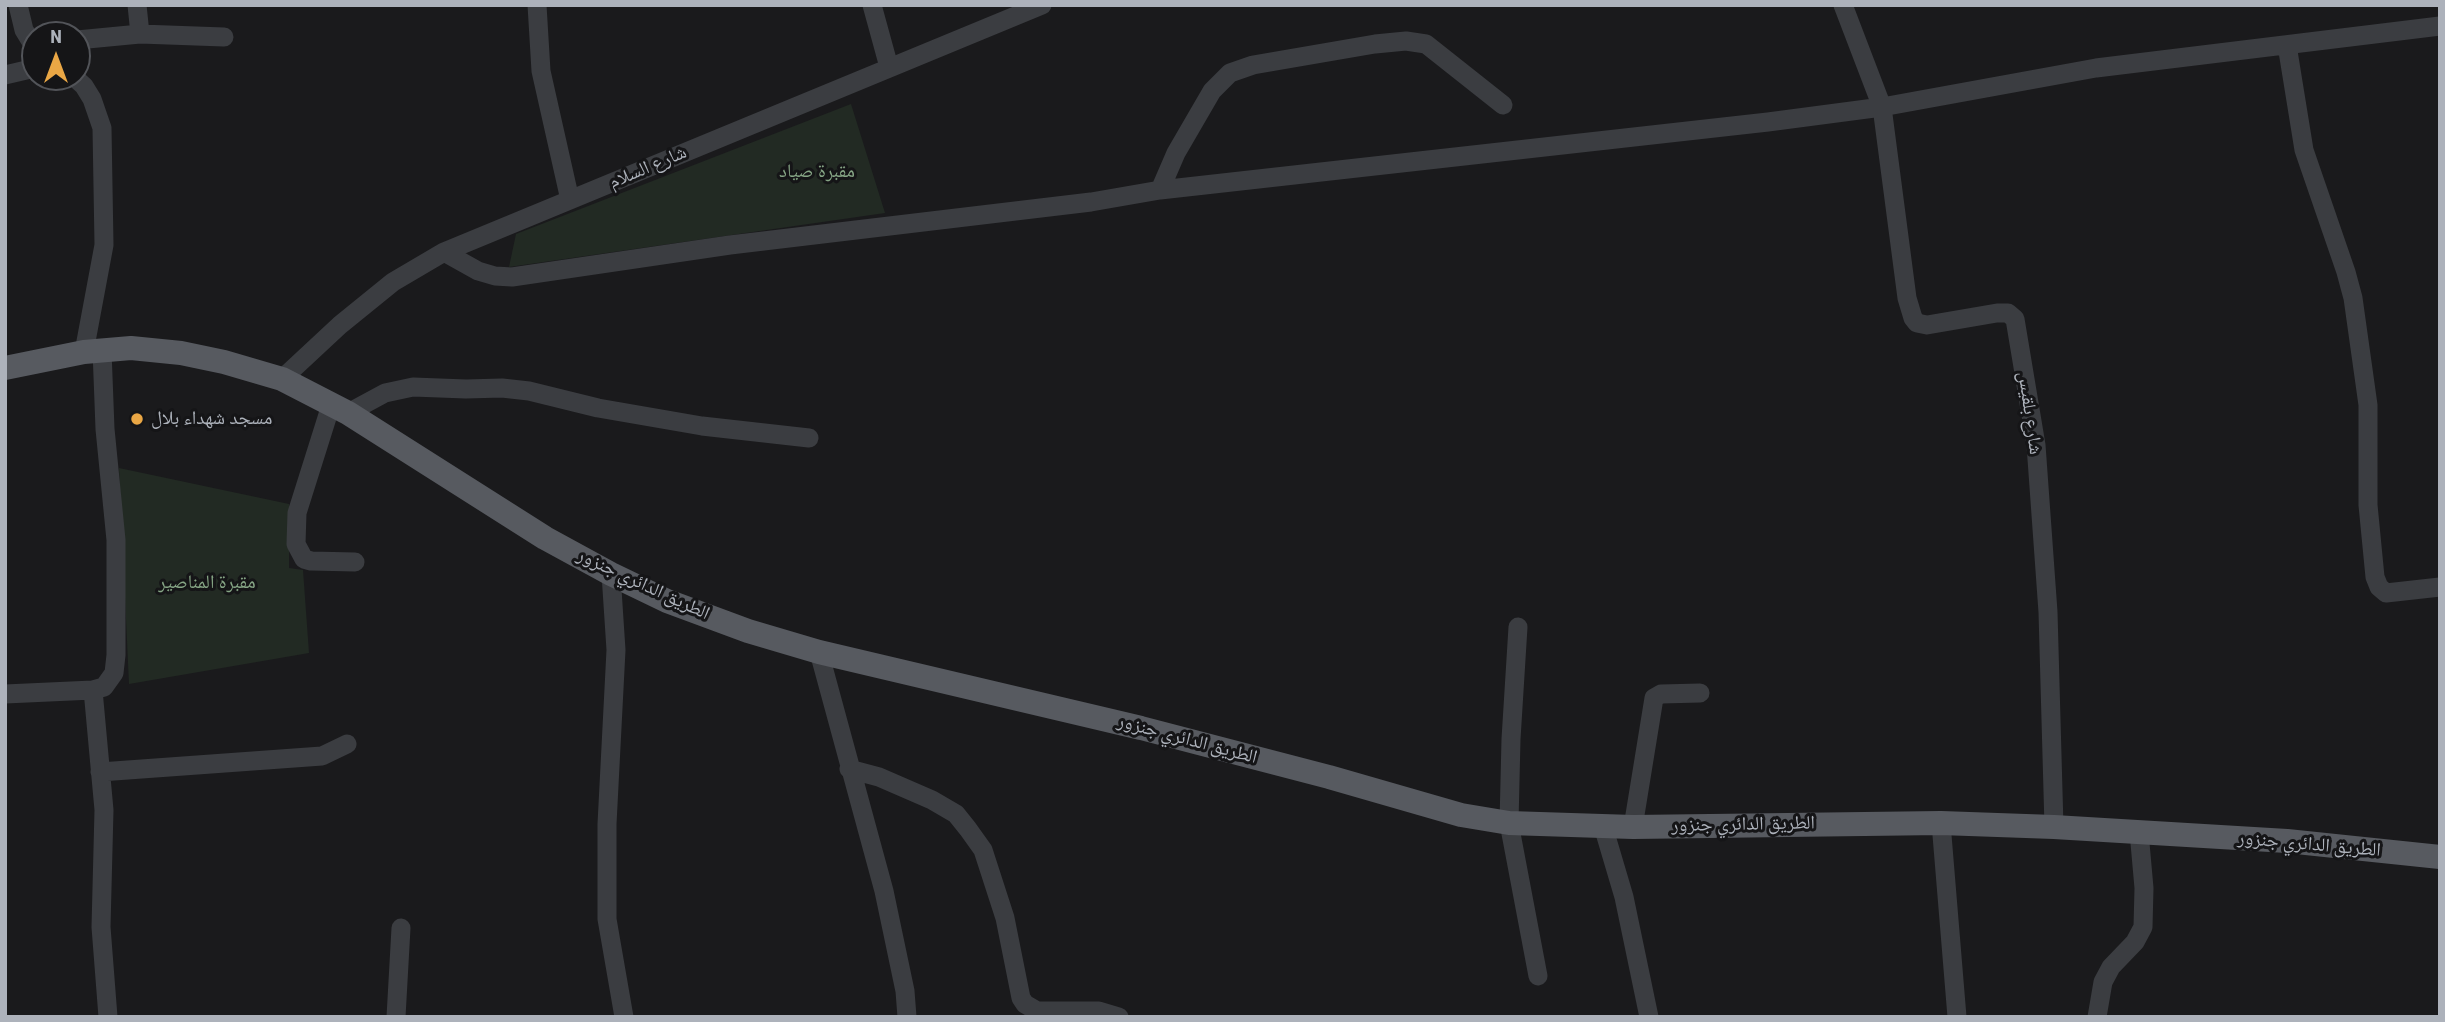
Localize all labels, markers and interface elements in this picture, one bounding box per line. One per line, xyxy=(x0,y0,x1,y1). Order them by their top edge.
north arrow xyxy=(21,21,91,91)
text: N xyxy=(50,25,62,48)
street label: شارع السلام xyxy=(606,141,690,195)
park label: مقبرة صياد xyxy=(779,161,855,183)
street label: شارع بلقيس xyxy=(2012,370,2046,456)
place label: مسجد شهداء بلال xyxy=(151,408,272,430)
marker: مسجد شهداء بلال xyxy=(129,411,145,427)
street label: الطريق الدائري جنزور xyxy=(573,544,713,626)
park label: مقبرة المناصير xyxy=(158,572,256,594)
street label: الطريق الدائري جنزور xyxy=(1115,710,1259,770)
street label: الطريق الدائري جنزور xyxy=(1671,812,1815,838)
street label: الطريق الدائري جنزور xyxy=(2236,827,2382,863)

